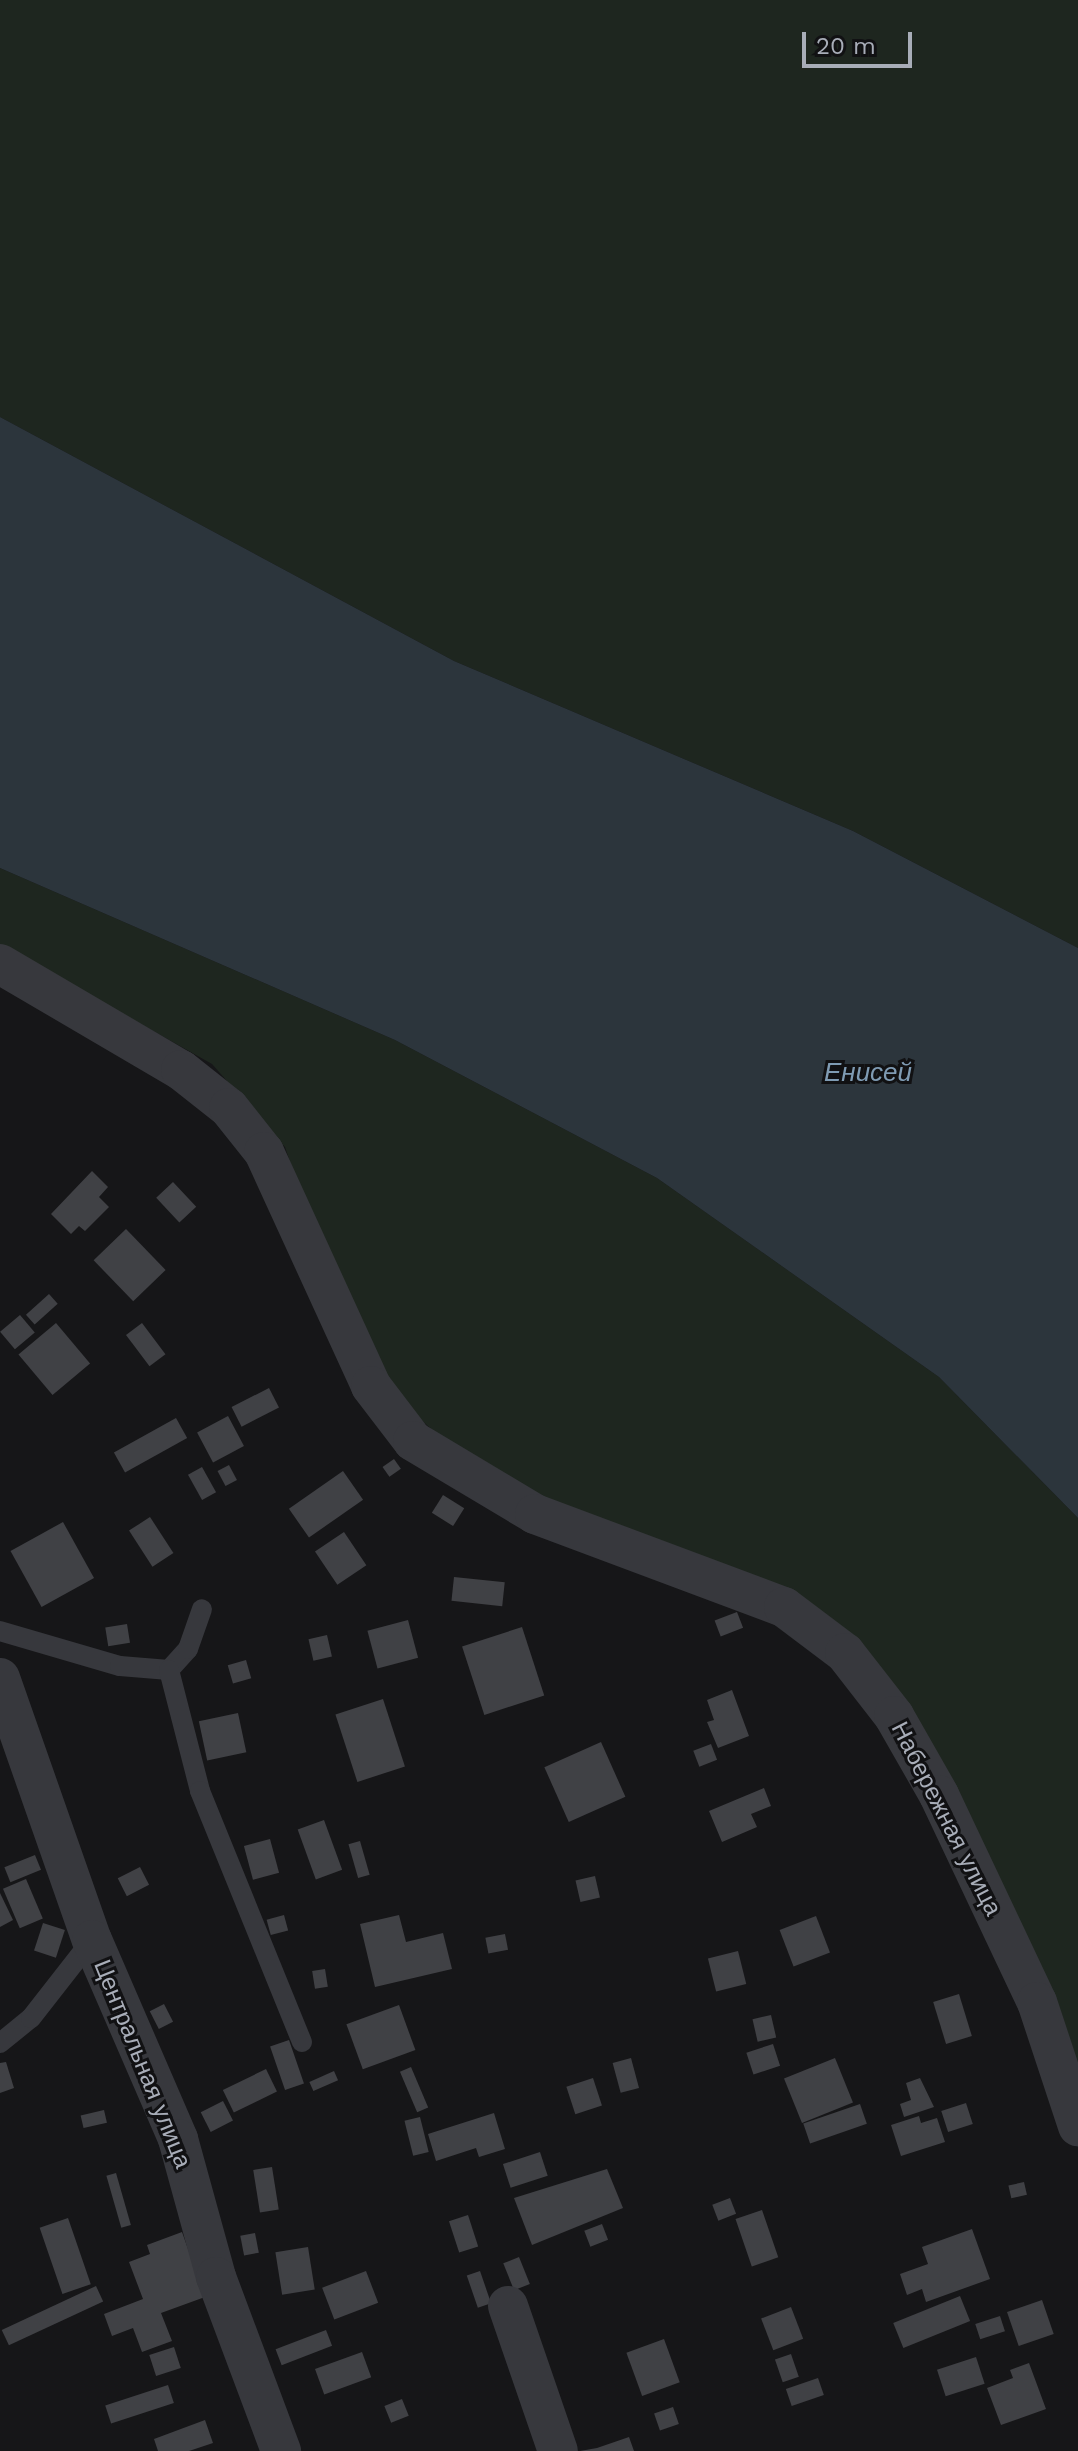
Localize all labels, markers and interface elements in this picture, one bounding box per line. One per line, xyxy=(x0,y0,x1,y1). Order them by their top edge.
scale bar xyxy=(806,16,916,66)
text: 20 m xyxy=(816,32,876,60)
water label: Енисей xyxy=(824,1057,912,1089)
street label: Набережная улица xyxy=(885,1717,1007,1921)
street label: Центральная улица xyxy=(87,1956,197,2172)

